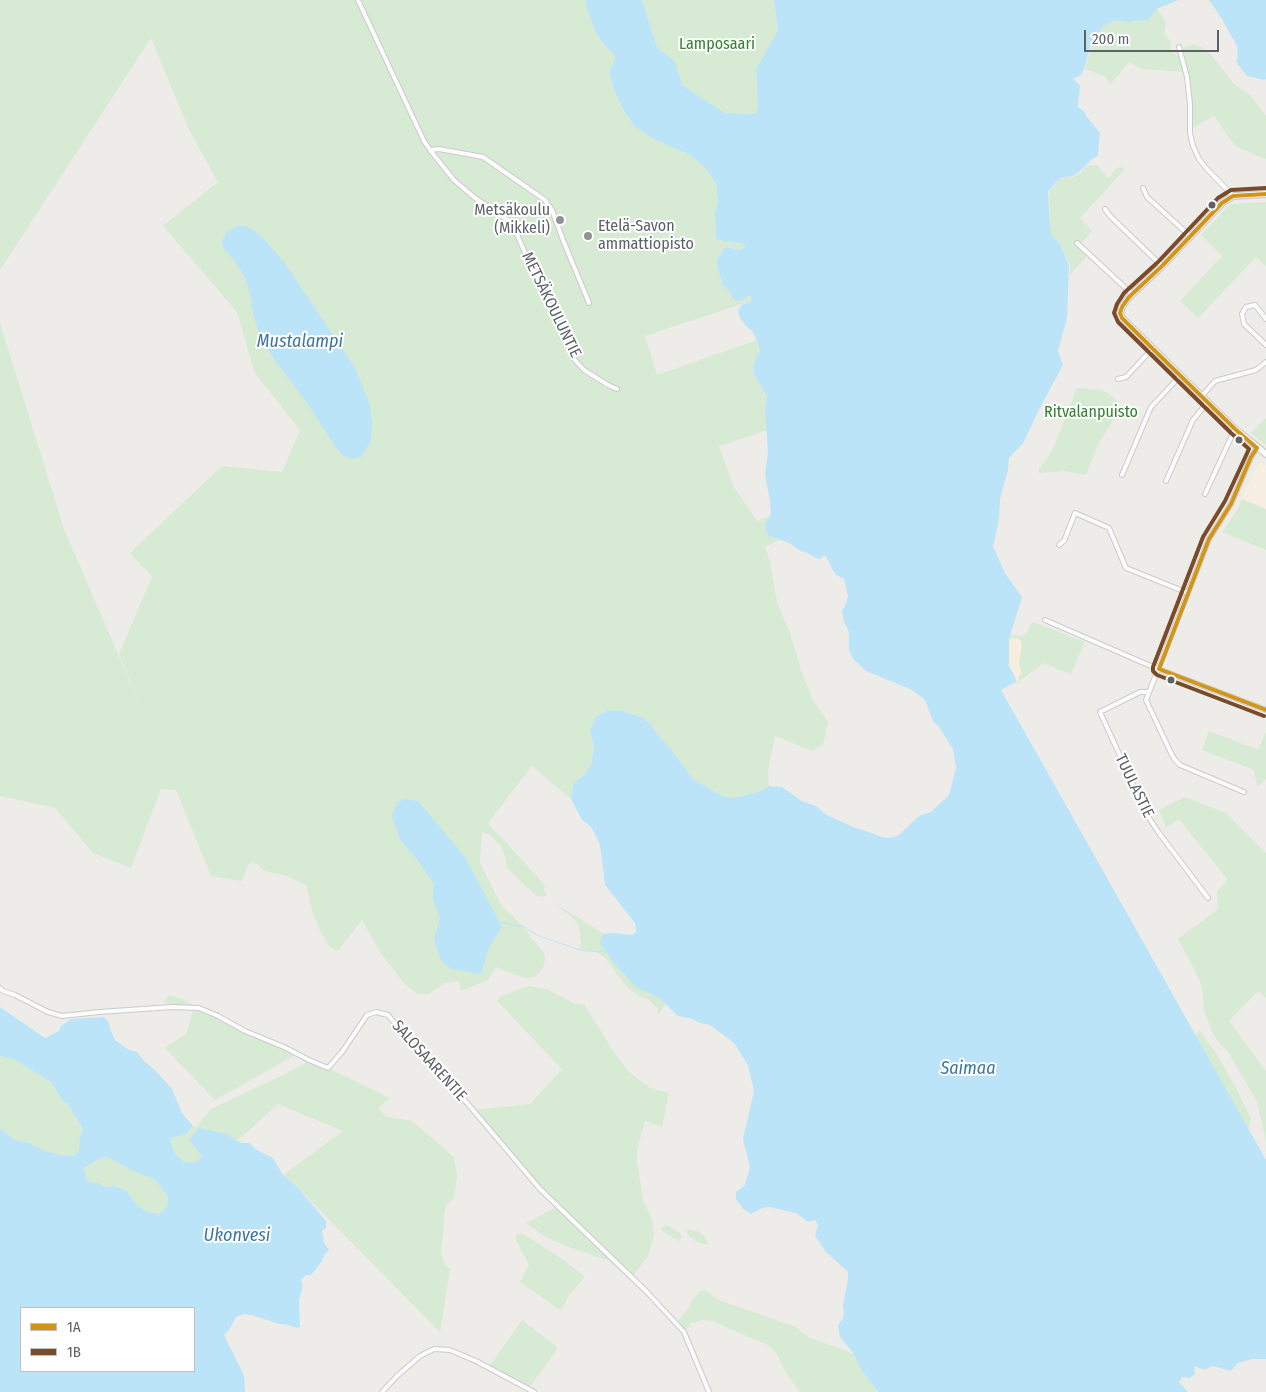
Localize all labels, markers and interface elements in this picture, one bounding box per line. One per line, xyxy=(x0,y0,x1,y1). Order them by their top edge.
scale bar xyxy=(1086,20,1221,52)
text: 200 m xyxy=(1092,30,1129,48)
park label: Lamposaari xyxy=(679,35,755,55)
unlabelled marker xyxy=(1207,200,1217,210)
place label: Metsäkoulu (Mikkeli) xyxy=(474,201,550,239)
marker: Metsäkoulu (Mikkeli) xyxy=(554,214,566,226)
place label: Etelä-Savon ammattiopisto xyxy=(598,217,694,255)
marker: Etelä-Savon ammattiopisto xyxy=(582,230,594,242)
street label: METSÄKOULUNTIE xyxy=(517,249,585,361)
water label: Mustalampi xyxy=(257,331,343,353)
park label: Ritvalanpuisto xyxy=(1044,403,1138,423)
unlabelled marker xyxy=(1234,435,1244,445)
unlabelled marker xyxy=(1166,675,1176,685)
street label: TUULASTIE xyxy=(1110,751,1158,821)
street label: SALOSAARENTIE xyxy=(388,1017,470,1105)
water label: Saimaa xyxy=(940,1058,996,1080)
water label: Ukonvesi xyxy=(204,1225,270,1247)
legend xyxy=(20,1307,195,1372)
text: 1A xyxy=(67,1318,81,1336)
text: 1B xyxy=(67,1343,81,1361)

